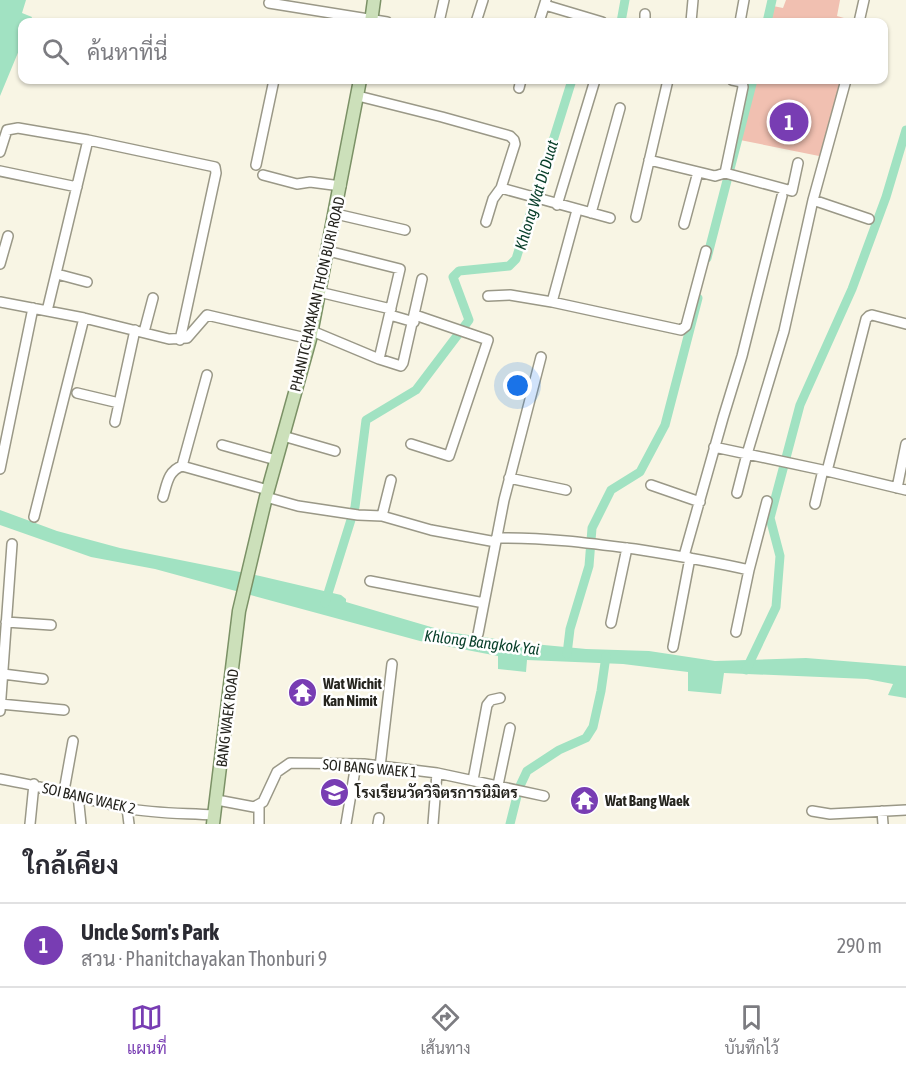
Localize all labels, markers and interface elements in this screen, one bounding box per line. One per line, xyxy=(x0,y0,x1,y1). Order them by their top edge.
search box xyxy=(18,18,888,84)
icon: search xyxy=(39,35,72,68)
text: ค้นหาที่นี่ xyxy=(87,39,167,65)
pin: 1 xyxy=(770,100,808,144)
water label: Khlong Wat Di Duat xyxy=(511,138,562,252)
street label: PHANITCHAYAKAN THON BURI ROAD xyxy=(286,195,348,393)
your location xyxy=(503,371,532,400)
water label: Khlong Bangkok Yai xyxy=(423,626,541,659)
street label: BANG WAEK ROAD xyxy=(213,668,241,768)
place label: Wat Wichit Kan Nimit xyxy=(322,675,382,709)
temple icon: Wat Wichit Kan Nimit xyxy=(286,676,318,708)
street label: SOI BANG WAEK 1 xyxy=(322,755,418,781)
school or university icon: โรงเรียนวัดวิจิตรการนิมิตร xyxy=(318,776,350,808)
street label: SOI BANG WAEK 2 xyxy=(41,779,137,817)
place label: โรงเรียนวัดวิจิตรการนิมิตร xyxy=(354,782,518,801)
temple icon: Wat Bang Waek xyxy=(568,784,600,816)
place label: Wat Bang Waek xyxy=(604,792,690,809)
text: ใกล้เคียง xyxy=(24,850,119,880)
text: Uncle Sorn's Park xyxy=(81,919,219,945)
text: 1 xyxy=(39,934,48,957)
text: 290 m xyxy=(837,934,882,957)
text: สวน · Phanitchayakan Thonburi 9 xyxy=(81,947,327,970)
tab: แผนที่ xyxy=(127,1001,167,1058)
tab: เส้นทาง xyxy=(421,1001,471,1058)
tab: บันทึกไว้ xyxy=(724,1001,779,1058)

